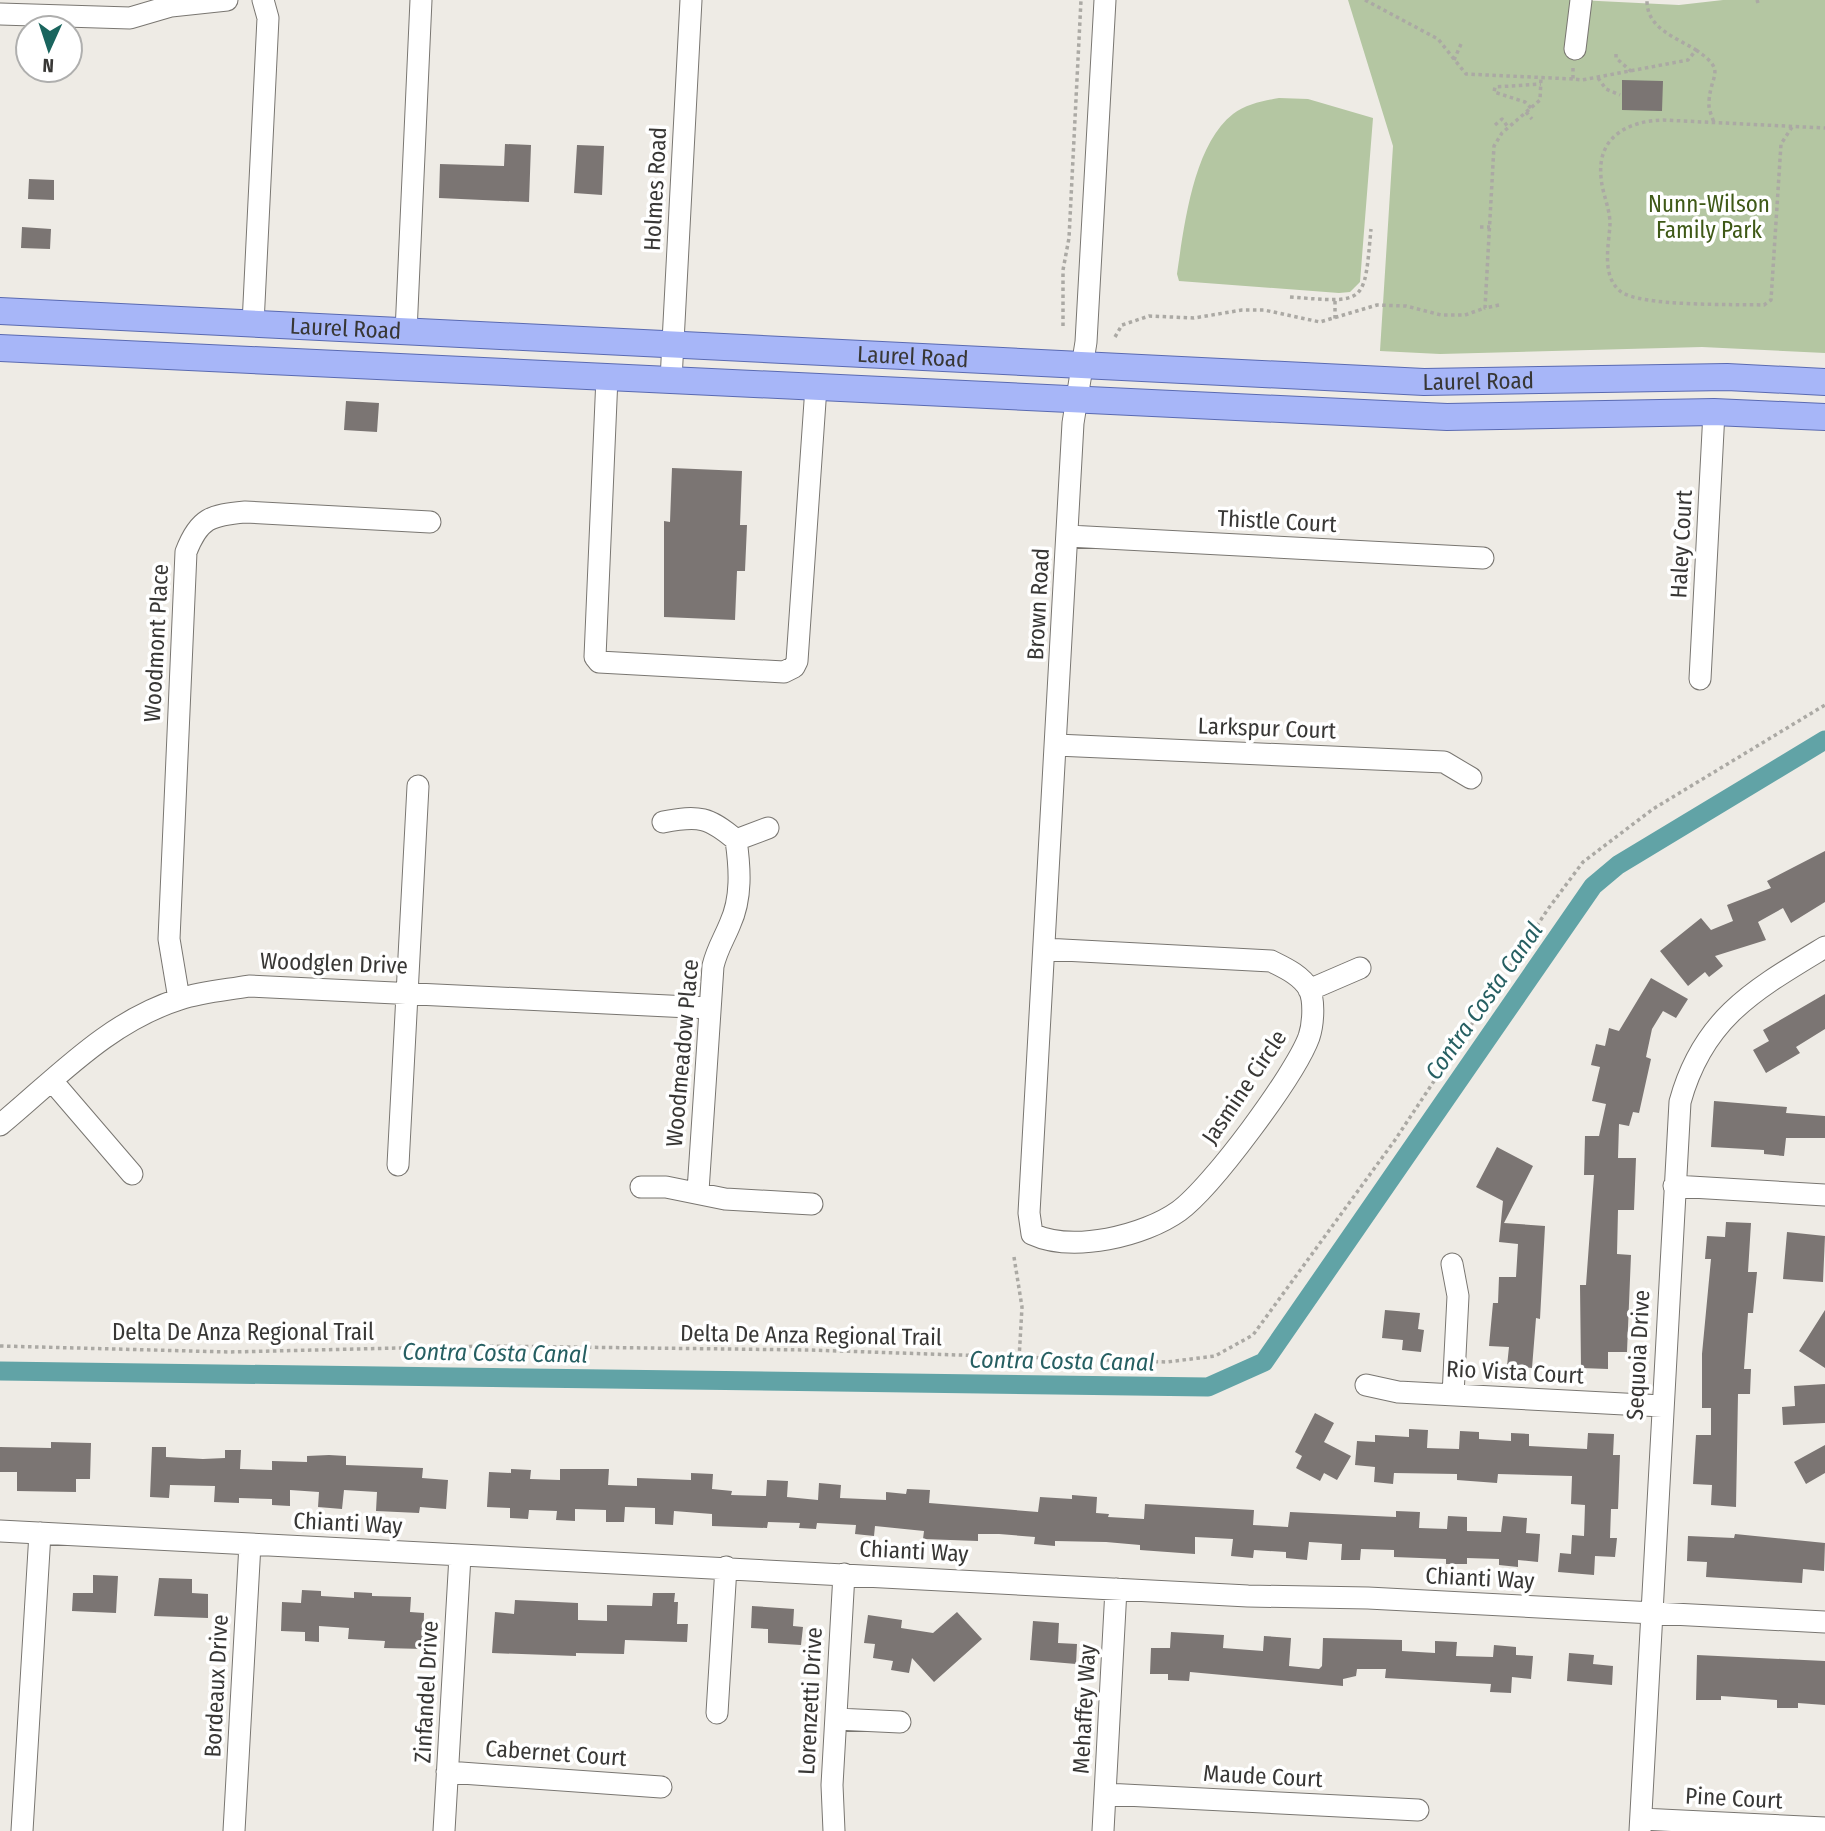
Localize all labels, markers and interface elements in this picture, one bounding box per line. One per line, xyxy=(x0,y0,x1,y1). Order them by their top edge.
north arrow xyxy=(14,14,84,84)
text: N xyxy=(42,54,54,77)
street label: Holmes Road xyxy=(638,126,672,252)
park label: Nunn-Wilson Family Park xyxy=(1648,190,1770,244)
street label: Laurel Road xyxy=(289,311,402,345)
street label: Laurel Road xyxy=(857,340,969,373)
street label: Laurel Road xyxy=(1422,366,1534,396)
street label: Haley Court xyxy=(1664,488,1698,599)
street label: Thistle Court xyxy=(1217,504,1338,538)
street label: Brown Road xyxy=(1021,547,1055,661)
street label: Woodmont Place xyxy=(138,563,174,723)
street label: Larkspur Court xyxy=(1197,712,1337,744)
water label: Contra Costa Canal xyxy=(1419,917,1549,1085)
street label: Woodglen Drive xyxy=(260,946,408,980)
street label: Woodmeadow Place xyxy=(660,958,704,1148)
street label: Jasmine Circle xyxy=(1196,1025,1292,1149)
street label: Sequoia Drive xyxy=(1621,1289,1655,1421)
street label: Delta De Anza Regional Trail xyxy=(112,1318,374,1346)
street label: Delta De Anza Regional Trail xyxy=(680,1319,942,1351)
water label: Contra Costa Canal xyxy=(402,1337,588,1369)
water label: Contra Costa Canal xyxy=(969,1345,1155,1377)
street label: Rio Vista Court xyxy=(1445,1354,1585,1390)
street label: Chianti Way xyxy=(293,1506,404,1540)
street label: Chianti Way xyxy=(859,1534,970,1568)
street label: Chianti Way xyxy=(1425,1561,1536,1595)
street label: Bordeaux Drive xyxy=(198,1614,234,1758)
street label: Zinfandel Drive xyxy=(408,1620,444,1764)
street label: Lorenzetti Drive xyxy=(792,1626,828,1776)
street label: Mehaffey Way xyxy=(1067,1643,1101,1774)
street label: Cabernet Court xyxy=(484,1734,628,1772)
street label: Maude Court xyxy=(1203,1759,1324,1793)
street label: Pine Court xyxy=(1685,1781,1784,1815)

